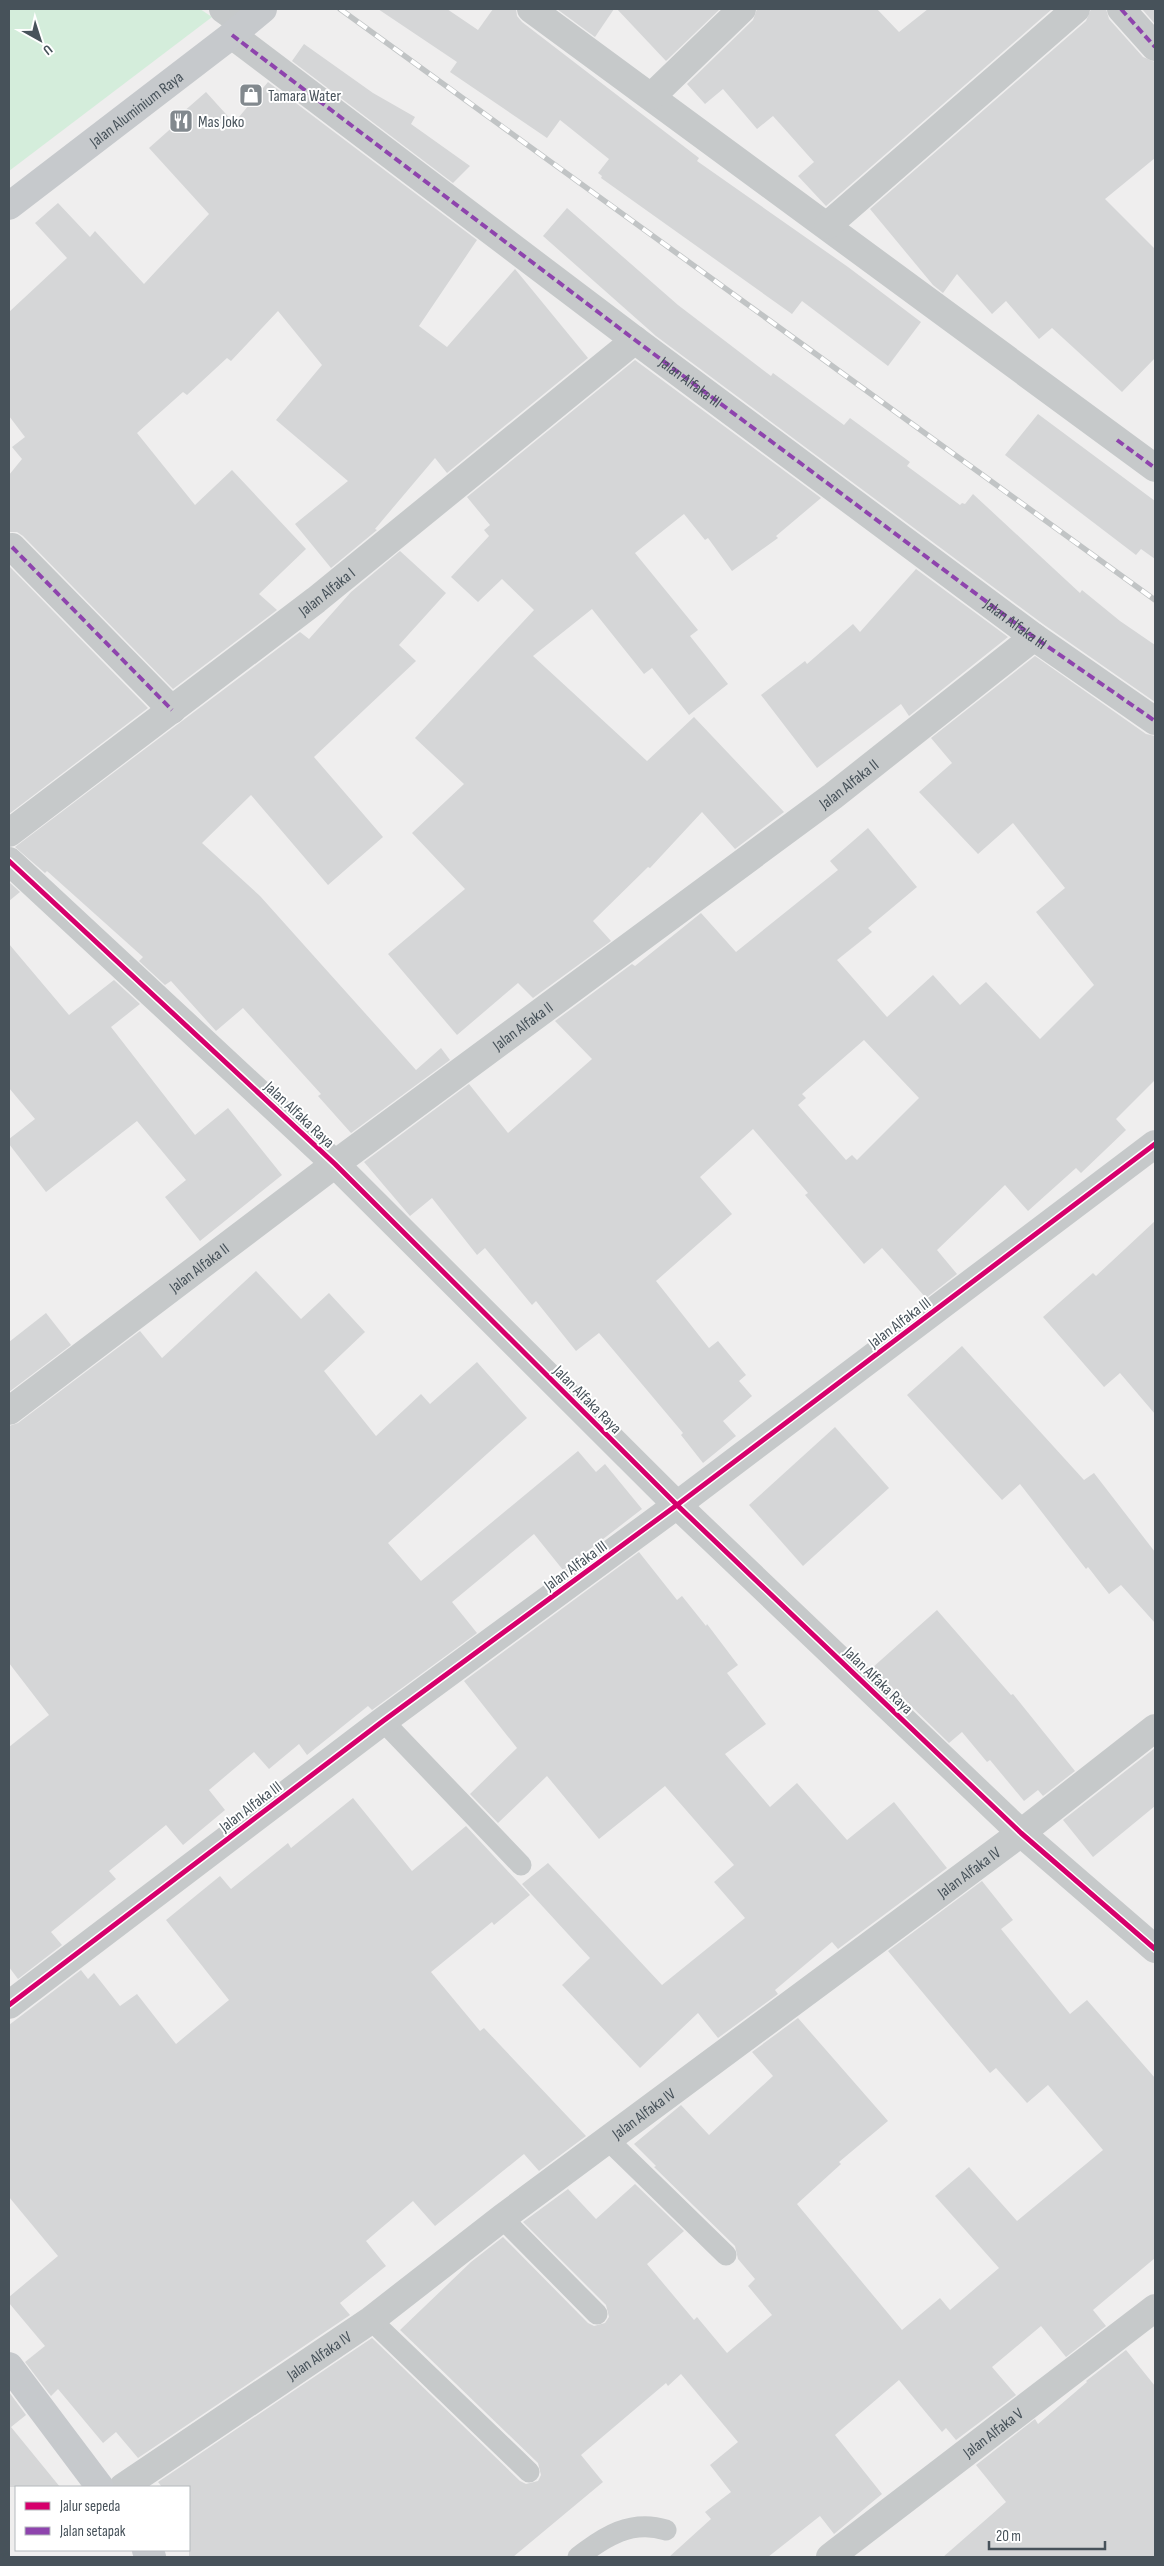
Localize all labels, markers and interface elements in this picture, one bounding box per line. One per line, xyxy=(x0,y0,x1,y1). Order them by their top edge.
north arrow xyxy=(15,15,65,65)
text: U xyxy=(40,41,56,59)
street label: Jalan Aluminium Raya xyxy=(86,68,187,152)
shop icon: Tamara Water xyxy=(238,82,264,108)
place label: Tamara Water xyxy=(268,87,341,106)
restaurant icon: Mas Joko xyxy=(168,108,194,134)
place label: Mas Joko xyxy=(198,113,244,132)
street label: Jalan Alfaka III xyxy=(654,353,725,412)
street label: Jalan Alfaka I xyxy=(295,564,359,621)
street label: Jalan Alfaka III xyxy=(979,595,1050,654)
street label: Jalan Alfaka II xyxy=(815,756,883,814)
street label: Jalan Alfaka II xyxy=(489,998,557,1056)
street label: Jalan Alfaka Raya xyxy=(259,1077,338,1152)
street label: Jalan Alfaka II xyxy=(165,1240,233,1298)
street label: Jalan Alfaka III xyxy=(864,1294,935,1353)
street label: Jalan Alfaka Raya xyxy=(548,1361,625,1438)
street label: Jalan Alfaka III xyxy=(540,1537,611,1596)
street label: Jalan Alfaka Raya xyxy=(839,1643,916,1719)
street label: Jalan Alfaka III xyxy=(215,1778,286,1837)
street label: Jalan Alfaka IV xyxy=(933,1843,1006,1903)
street label: Jalan Alfaka IV xyxy=(608,2084,680,2145)
street label: Jalan Alfaka IV xyxy=(283,2327,356,2386)
street label: Jalan Alfaka V xyxy=(959,2404,1028,2463)
legend xyxy=(15,2486,190,2551)
text: Jalur sepeda xyxy=(59,2497,121,2516)
scale bar xyxy=(989,2518,1105,2550)
text: Jalan setapak xyxy=(59,2522,126,2541)
text: 20 m xyxy=(996,2527,1021,2546)

